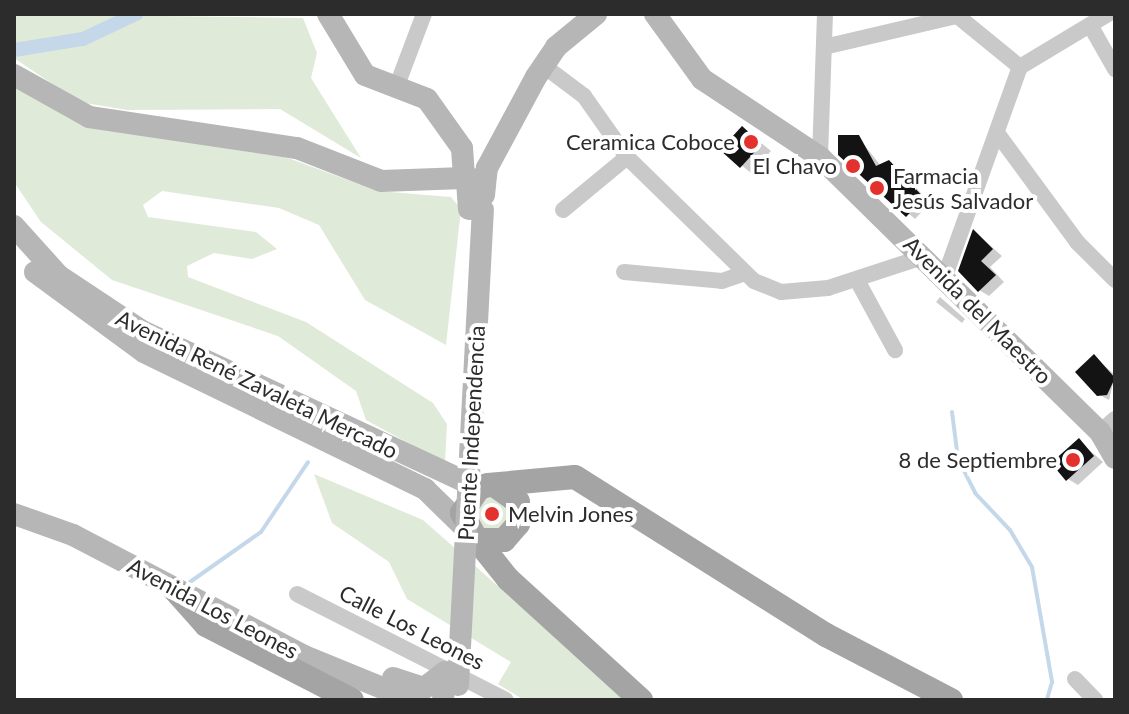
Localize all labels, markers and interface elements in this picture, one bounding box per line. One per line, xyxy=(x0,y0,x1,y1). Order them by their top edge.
place label: Ceramica Coboce xyxy=(566,129,735,155)
marker: Ceramica Coboce xyxy=(742,133,760,151)
place label: El Chavo xyxy=(752,153,837,179)
marker: El Chavo xyxy=(844,157,862,175)
place label: Farmacia Jesús Salvador xyxy=(893,162,1033,214)
marker: Farmacia Jesús Salvador xyxy=(868,179,886,197)
street label: Avenida del Maestro xyxy=(899,231,1057,389)
street label: Avenida René Zavaleta Mercado xyxy=(112,304,402,464)
street label: Puente Independencia xyxy=(452,325,490,541)
place label: 8 de Septiembre xyxy=(899,447,1057,473)
marker: 8 de Septiembre xyxy=(1064,451,1082,469)
place label: Melvin Jones xyxy=(508,501,634,527)
marker: Melvin Jones xyxy=(483,505,501,523)
street label: Avenida Los Leones xyxy=(123,552,303,664)
street label: Calle Los Leones xyxy=(335,579,489,675)

